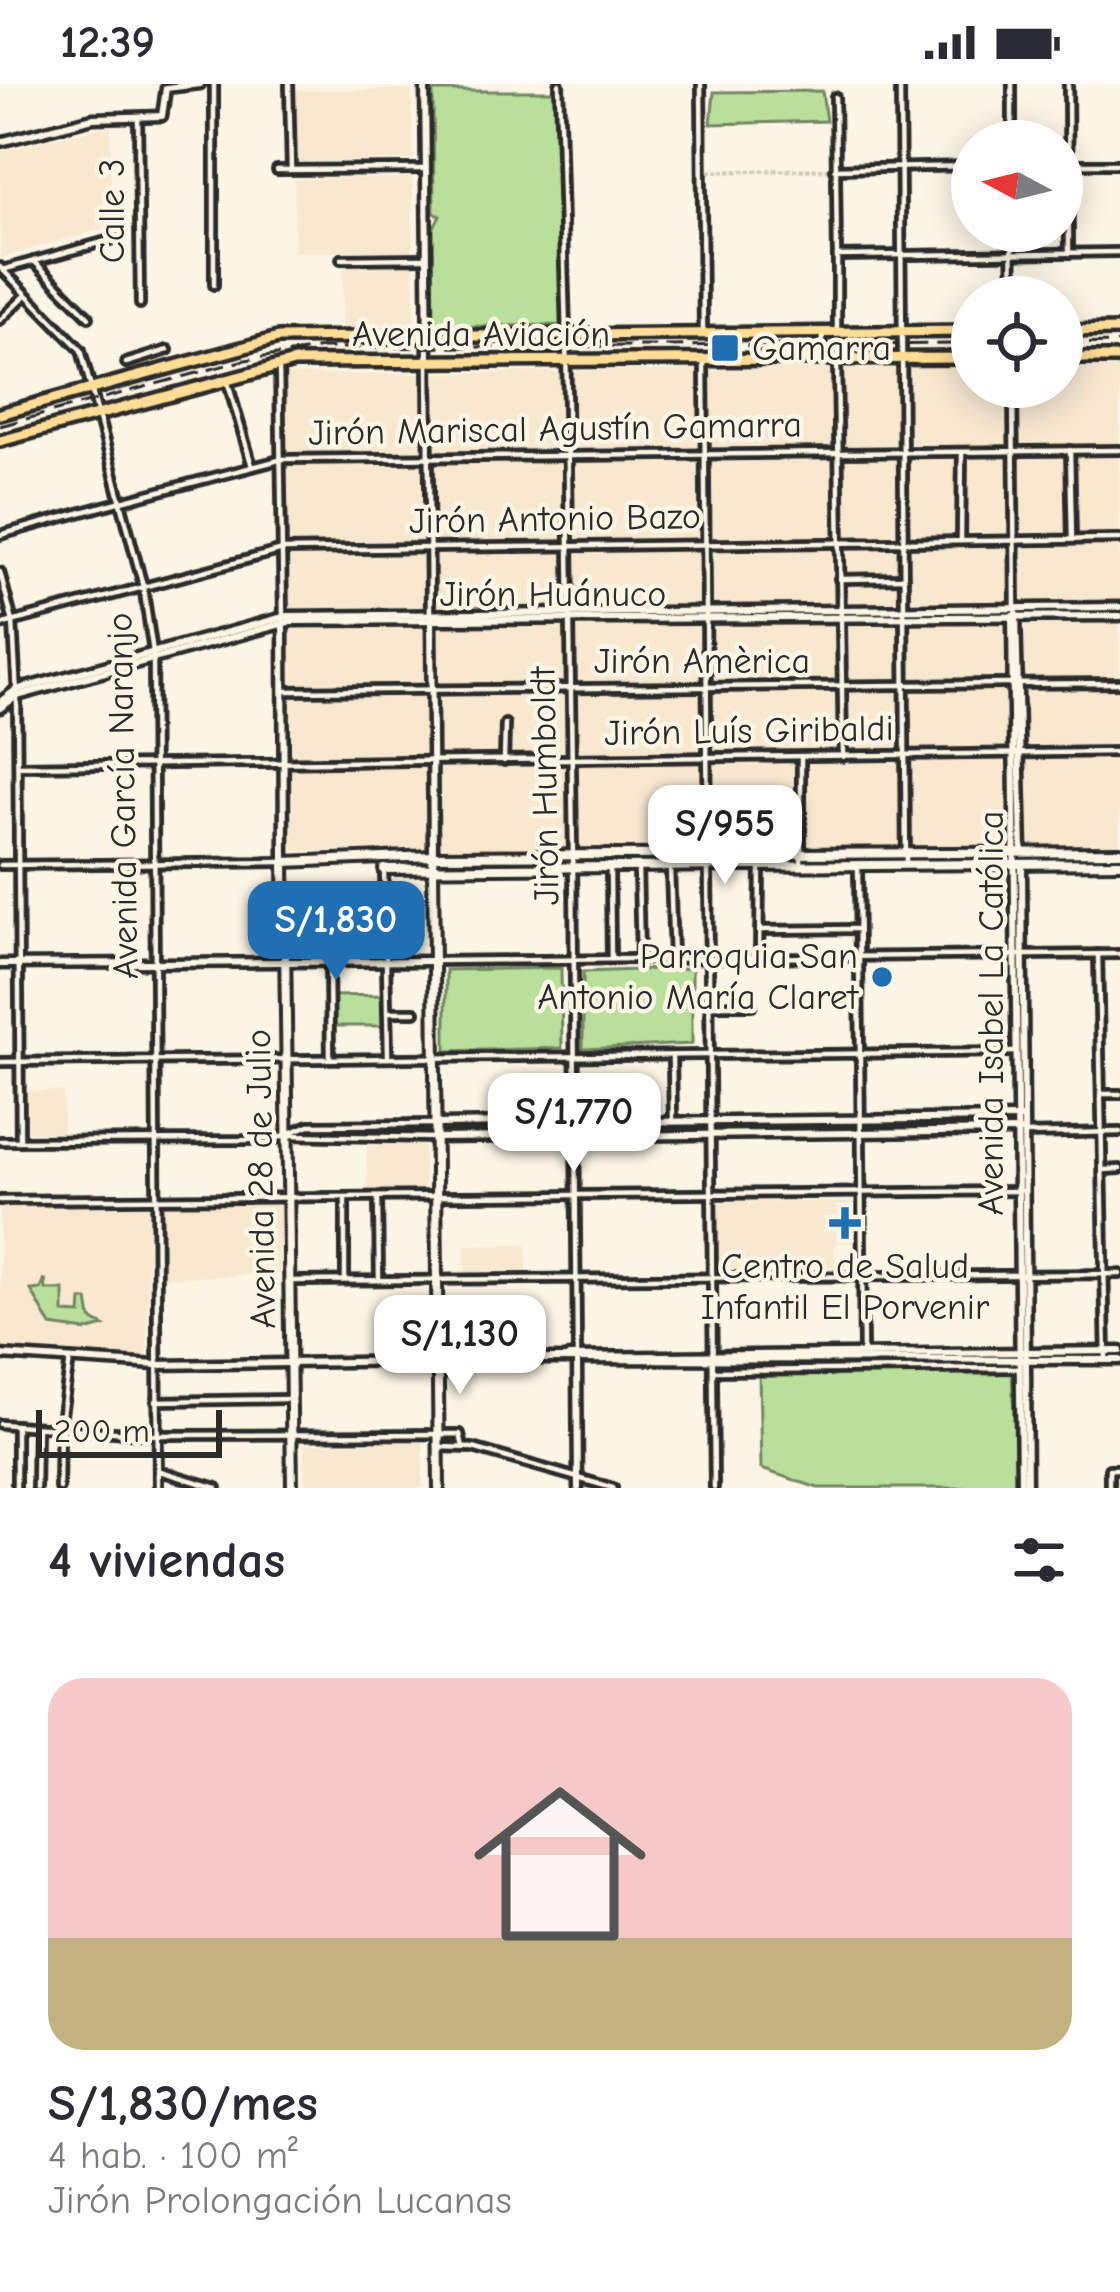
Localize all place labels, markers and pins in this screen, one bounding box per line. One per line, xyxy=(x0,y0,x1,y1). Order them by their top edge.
place label: Gamarra xyxy=(752,328,891,369)
marker: Gamarra xyxy=(709,332,741,364)
pin: S/955 xyxy=(641,785,809,887)
pin: S/1,830 xyxy=(225,881,447,983)
place label: Parroquia San Antonio María Claret xyxy=(537,936,860,1018)
marker: Parroquia San Antonio María Claret xyxy=(869,964,895,990)
pin: S/1,770 xyxy=(463,1073,685,1175)
marker: Centro de Salud Infantil El Porvenir xyxy=(829,1207,861,1239)
place label: Centro de Salud Infantil El Porvenir xyxy=(701,1246,990,1328)
pin: S/1,130 xyxy=(349,1295,571,1397)

